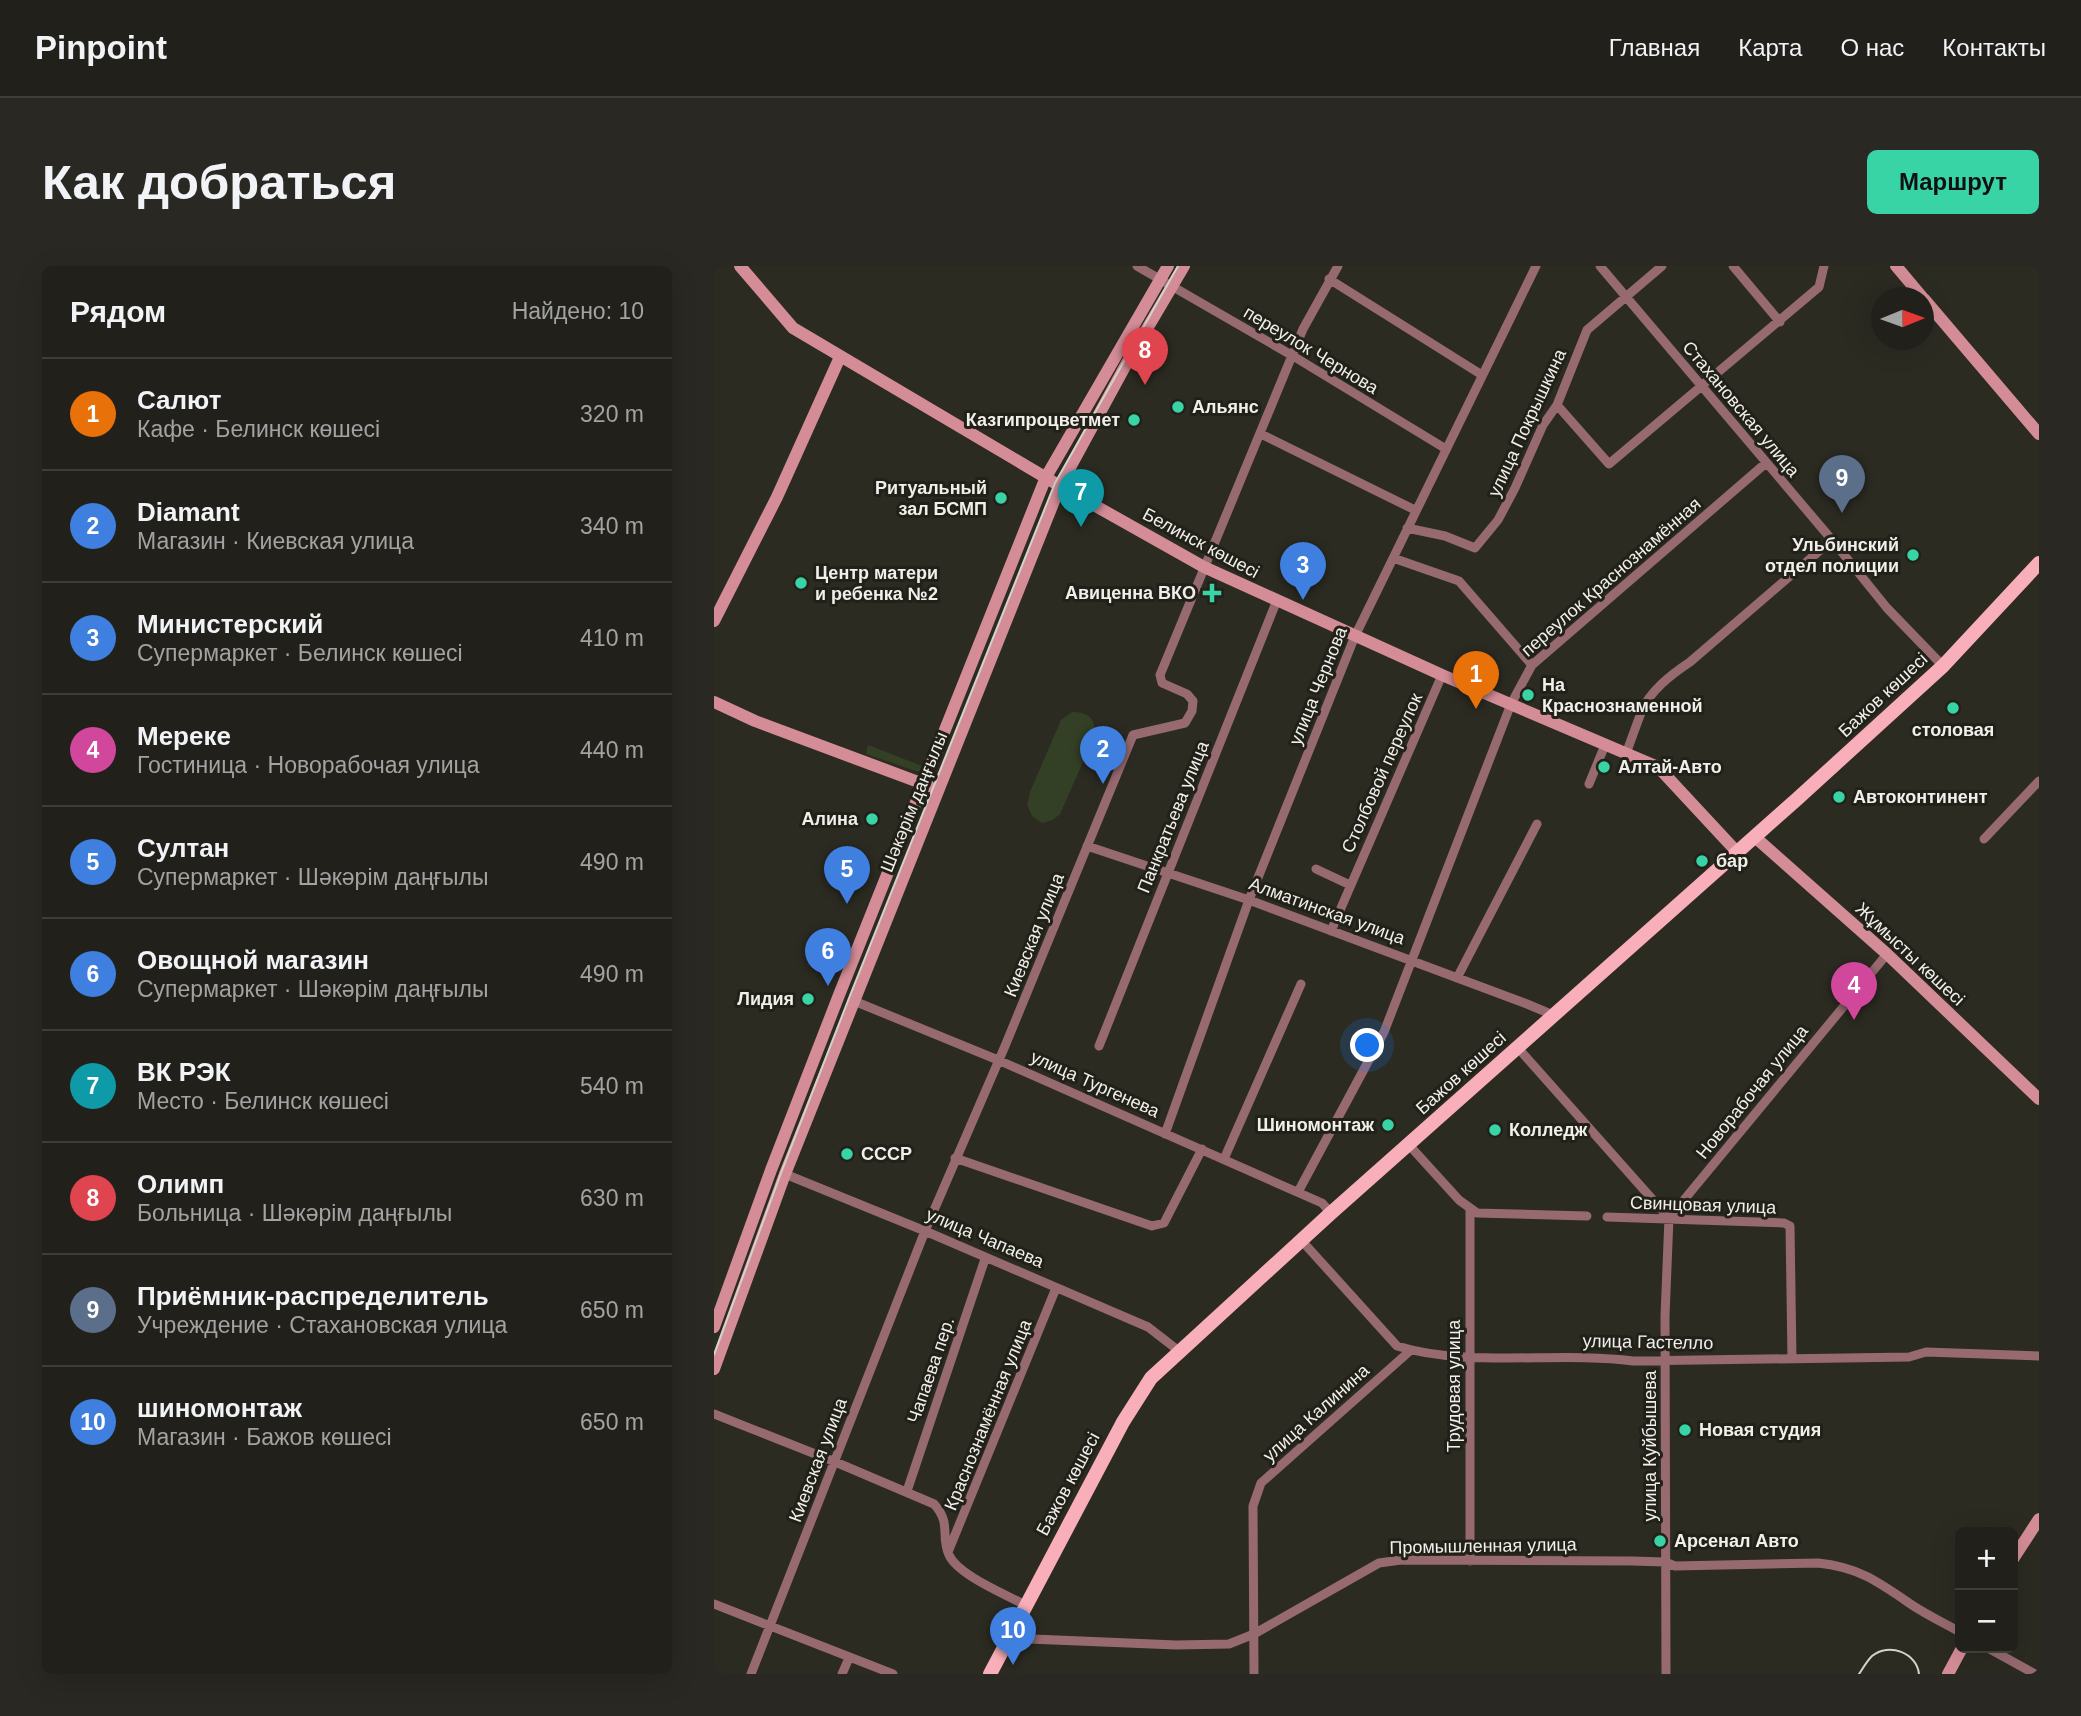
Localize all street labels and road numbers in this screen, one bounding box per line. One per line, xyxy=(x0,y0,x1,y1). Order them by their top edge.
street label: переулок Чернова xyxy=(1240,302,1383,399)
street label: Стахановская улица xyxy=(1678,337,1804,482)
street label: улица Покрышкина xyxy=(1484,345,1570,500)
street label: переулок Краснознамённая xyxy=(1517,494,1705,660)
street label: Белинск көшесі xyxy=(1139,504,1263,582)
street label: улица Чернова xyxy=(1285,623,1351,748)
street label: Бажов көшесі xyxy=(1835,649,1931,741)
street label: Столбовой переулок xyxy=(1338,690,1426,856)
street label: Шәкәрім даңғылы xyxy=(877,729,951,875)
street label: Панкратьева улица xyxy=(1133,737,1213,896)
street label: Киевская улица xyxy=(1000,869,1068,1000)
street label: Алматинская улица xyxy=(1246,874,1409,949)
street label: Жұмысты көшесі xyxy=(1851,898,1969,1010)
street label: Новорабочая улица xyxy=(1692,1020,1813,1163)
street label: Бажов көшесі xyxy=(1412,1028,1510,1118)
street label: улица Тургенева xyxy=(1028,1047,1163,1122)
street label: Свинцовая улица xyxy=(1630,1192,1777,1218)
street label: улица Чапаева xyxy=(923,1204,1048,1272)
street label: Чапаева пер. xyxy=(903,1314,959,1426)
street label: Краснознамённая улица xyxy=(941,1316,1036,1513)
street label: Трудовая улица xyxy=(1444,1319,1464,1452)
street label: улица Гастелло xyxy=(1582,1331,1714,1353)
street label: улица Калинина xyxy=(1259,1360,1374,1466)
street label: улица Куйбышева xyxy=(1640,1369,1660,1522)
street label: Киевская улица xyxy=(785,1394,851,1525)
street label: Бажов көшесі xyxy=(1032,1429,1104,1539)
street label: Промышленная улица xyxy=(1389,1534,1578,1558)

